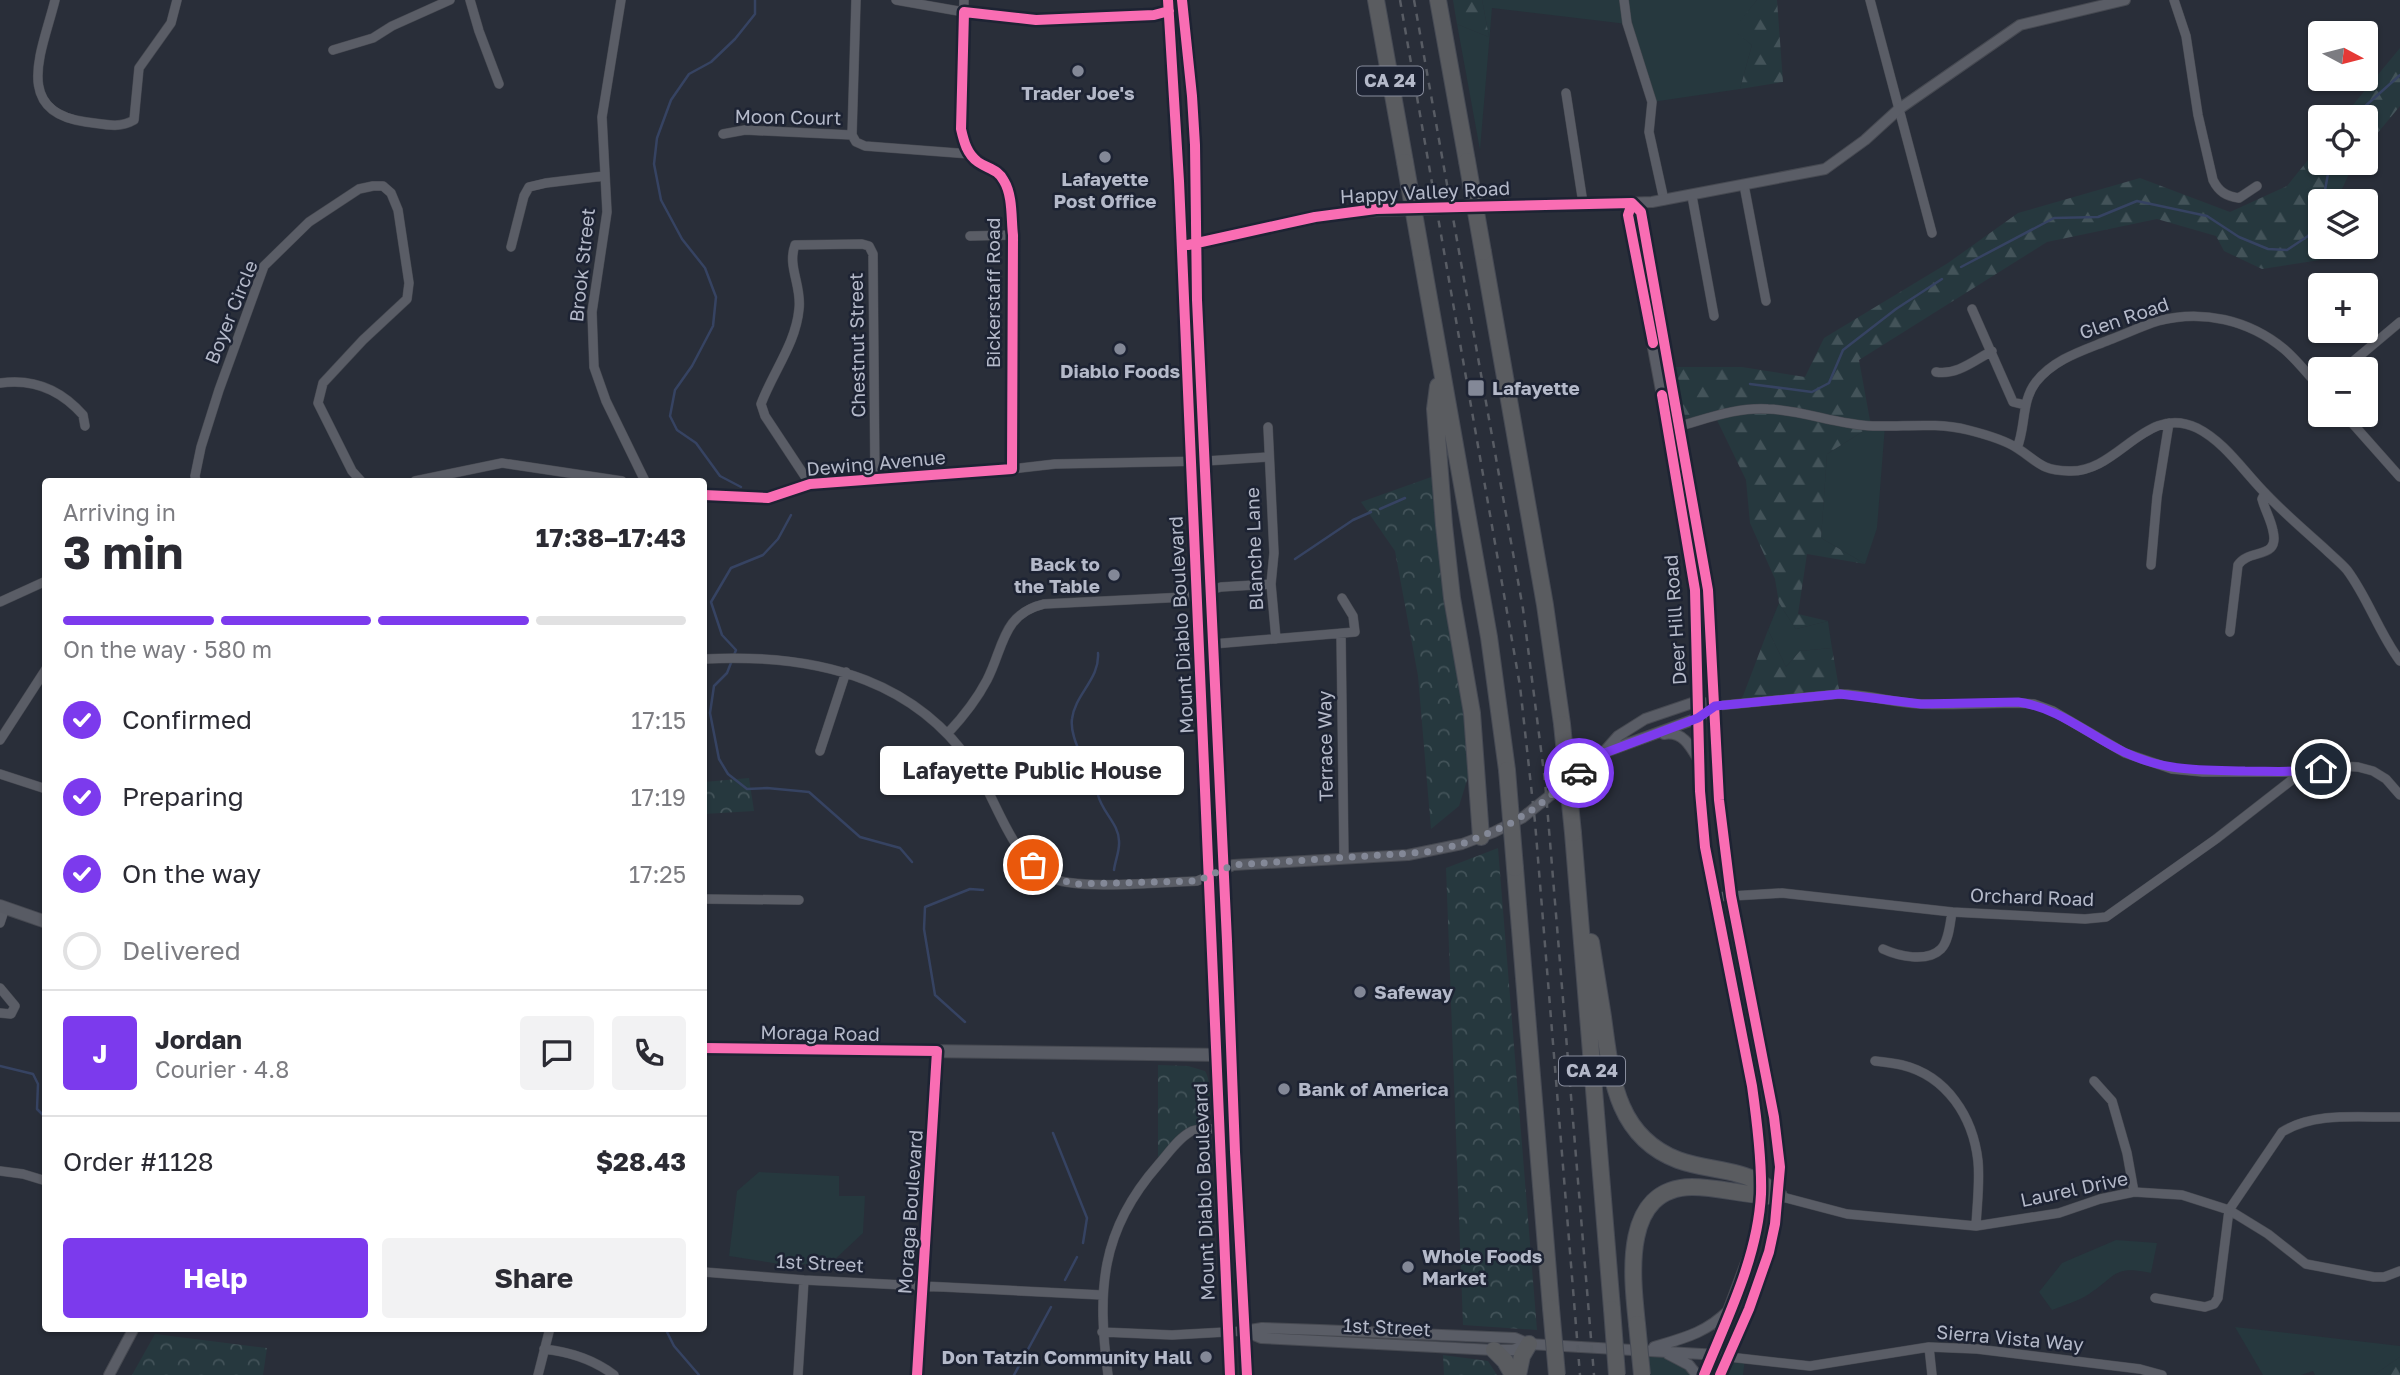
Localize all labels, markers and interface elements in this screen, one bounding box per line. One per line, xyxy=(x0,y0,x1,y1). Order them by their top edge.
north arrow xyxy=(2308,21,2378,91)
map controls xyxy=(2308,21,2378,427)
marker: Trader Joe's xyxy=(1070,63,1086,79)
road number: CA 24 xyxy=(1357,66,1423,96)
place label: Trader Joe's xyxy=(1021,81,1135,104)
street label: Moon Court xyxy=(734,104,842,129)
button: locate xyxy=(2308,105,2378,175)
marker: Lafayette Post Office xyxy=(1097,149,1113,165)
place label: Lafayette Post Office xyxy=(1053,167,1157,212)
street label: Happy Valley Road xyxy=(1339,176,1511,207)
button: layers xyxy=(2308,189,2378,259)
street label: Brook Street xyxy=(564,207,599,323)
street label: Bickerstaff Road xyxy=(981,218,1004,368)
street label: Boyer Circle xyxy=(199,257,262,367)
street label: Chestnut Street xyxy=(844,272,869,418)
button: + xyxy=(2308,273,2378,343)
street label: Glen Road xyxy=(2076,291,2172,344)
marker: Diablo Foods xyxy=(1112,341,1128,357)
button: − xyxy=(2308,357,2378,427)
place label: Diablo Foods xyxy=(1060,359,1180,382)
place label: Lafayette xyxy=(1492,376,1580,399)
marker: Lafayette xyxy=(1466,378,1486,398)
street label: Dewing Avenue xyxy=(805,445,947,480)
street label: Blanche Lane xyxy=(1240,487,1267,611)
text: Arriving in xyxy=(63,498,176,526)
street label: Mount Diablo Boulevard xyxy=(1163,516,1198,734)
text: 17:38–17:43 xyxy=(536,522,686,553)
text: 3 min xyxy=(63,524,183,579)
place label: Back to the Table xyxy=(1014,552,1100,597)
street label: Deer Hill Road xyxy=(1658,554,1691,686)
marker: Back to the Table xyxy=(1106,567,1122,583)
text: On the way · 580 m xyxy=(63,635,272,663)
street label: Terrace Way xyxy=(1312,690,1337,802)
icon: check xyxy=(63,701,101,739)
text: Confirmed xyxy=(122,704,252,735)
text: 17:15 xyxy=(631,706,686,734)
courier xyxy=(1544,738,1614,808)
pin xyxy=(2291,739,2351,799)
callout: Lafayette Public House xyxy=(881,746,1185,795)
icon: home xyxy=(2302,750,2340,788)
icon: car xyxy=(1560,754,1598,792)
text: Lafayette Public House xyxy=(902,756,1162,784)
icon: check xyxy=(63,778,101,816)
text: Preparing xyxy=(122,781,244,812)
text: 17:19 xyxy=(631,783,686,811)
pin xyxy=(1003,835,1063,895)
icon: bag xyxy=(1014,846,1052,884)
icon: check xyxy=(63,855,101,893)
text: On the way xyxy=(122,858,261,889)
text: 17:25 xyxy=(629,860,686,888)
street label: Orchard Road xyxy=(1970,883,2095,910)
text: Delivered xyxy=(122,935,241,966)
place label: Safeway xyxy=(1374,980,1454,1003)
marker: Safeway xyxy=(1352,984,1368,1000)
button: chat xyxy=(520,1016,594,1090)
button: phone xyxy=(612,1016,686,1090)
street label: Moraga Road xyxy=(760,1020,880,1045)
text: Jordan xyxy=(155,1024,242,1055)
text: J xyxy=(93,1038,107,1069)
text: Courier · 4.8 xyxy=(155,1055,289,1083)
road number: CA 24 xyxy=(1559,1056,1625,1086)
place label: Bank of America xyxy=(1298,1077,1449,1100)
marker: Bank of America xyxy=(1276,1081,1292,1097)
street label: Mount Diablo Boulevard xyxy=(1188,1083,1219,1301)
street label: Moraga Boulevard xyxy=(892,1129,927,1295)
text: Order #1128 xyxy=(63,1146,214,1177)
text: $28.43 xyxy=(596,1146,686,1177)
street label: Laurel Drive xyxy=(2018,1166,2130,1211)
button: Help xyxy=(63,1238,368,1318)
button: Share xyxy=(382,1238,686,1318)
place label: Whole Foods Market xyxy=(1422,1244,1543,1289)
street label: 1st Street xyxy=(776,1249,865,1276)
marker: Whole Foods Market xyxy=(1400,1259,1416,1275)
street label: 1st Street xyxy=(1343,1313,1432,1340)
street label: Sierra Vista Way xyxy=(1935,1320,2085,1355)
place label: Don Tatzin Community Hall xyxy=(942,1345,1192,1368)
marker: Don Tatzin Community Hall xyxy=(1198,1349,1214,1365)

